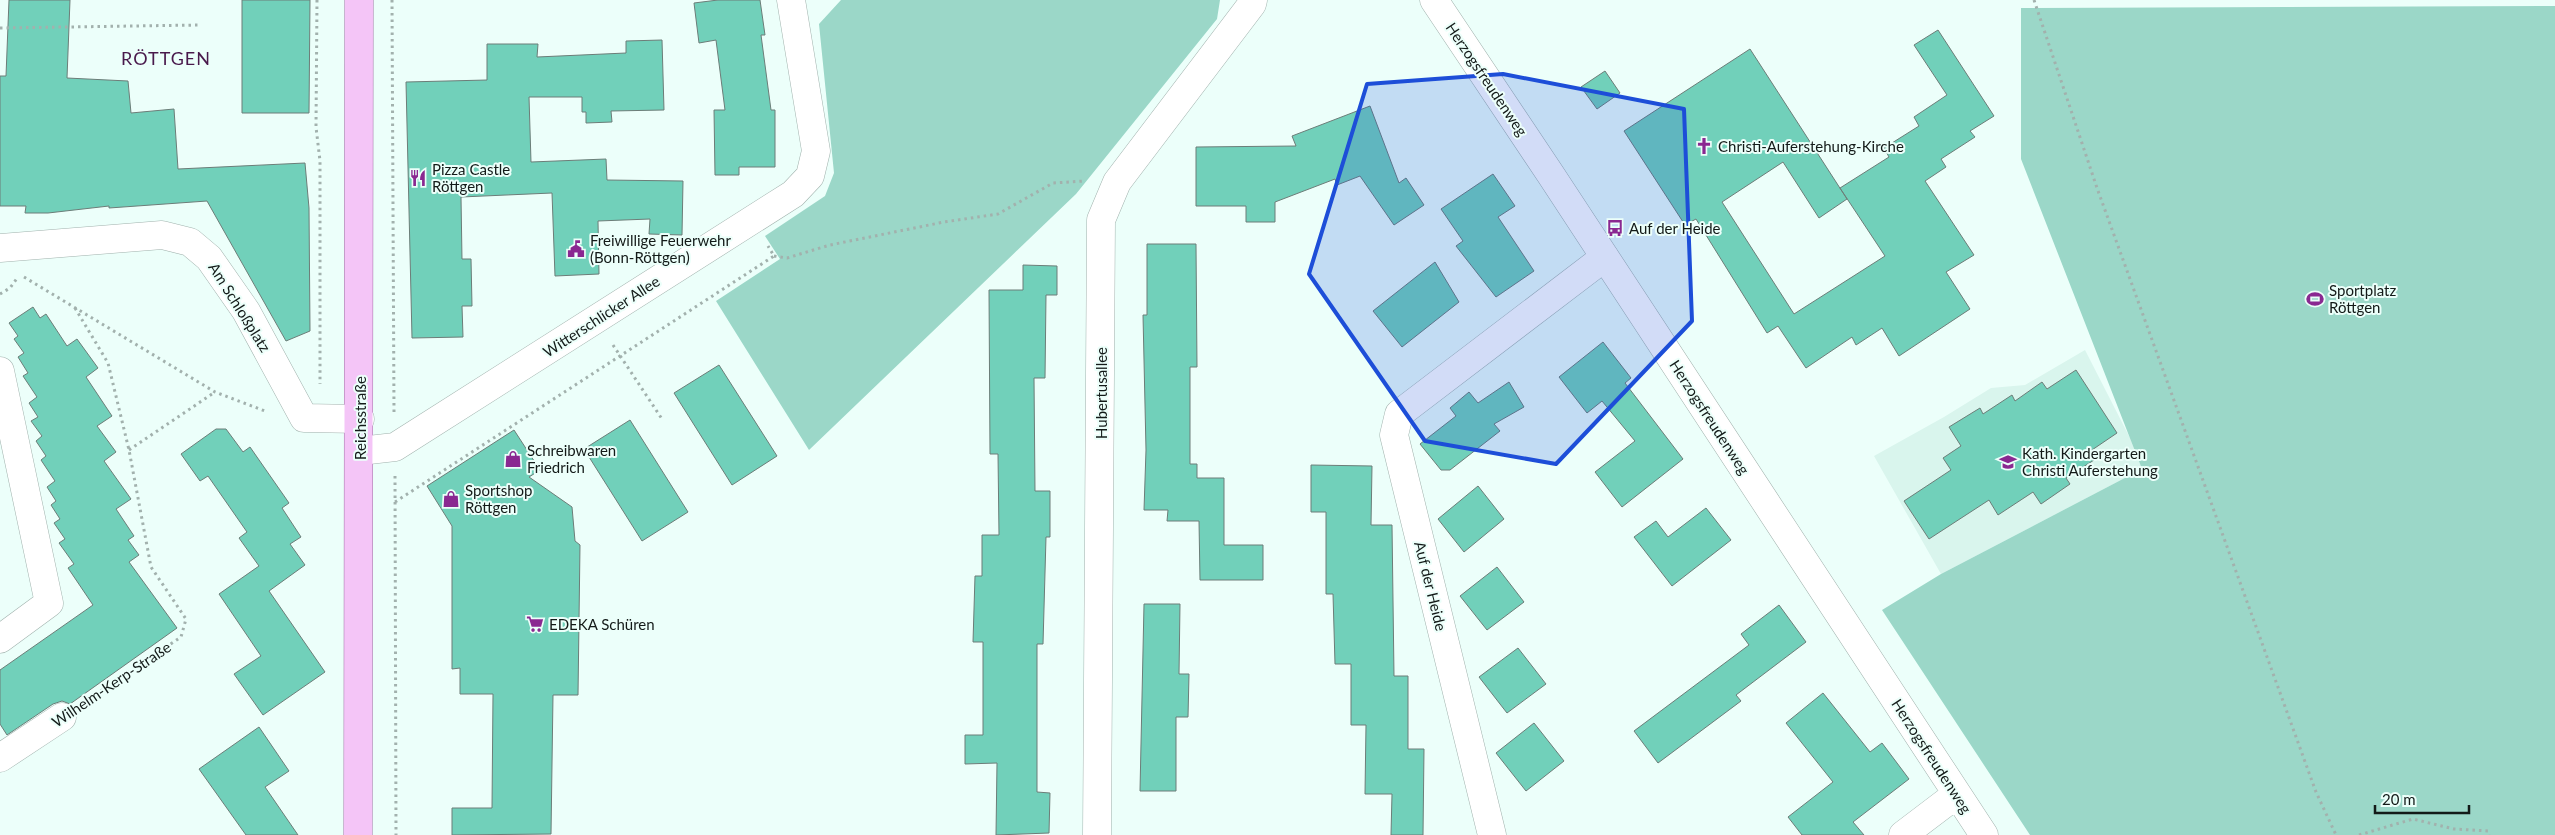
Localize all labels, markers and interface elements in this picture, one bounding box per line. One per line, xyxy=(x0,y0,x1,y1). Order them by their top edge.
street label: Herzogsfreudenweg xyxy=(1442,19,1532,139)
district label: RÖTTGEN xyxy=(121,47,211,69)
church icon: Christi-Auferstehung-Kirche xyxy=(1694,136,1714,156)
place label: Christi-Auferstehung-Kirche xyxy=(1718,137,1904,155)
place label: Pizza Castle Röttgen xyxy=(432,160,510,195)
restaurant icon: Pizza Castle Röttgen xyxy=(408,168,428,188)
bus stop icon: Auf der Heide xyxy=(1605,218,1625,238)
place label: Auf der Heide xyxy=(1629,219,1721,237)
place label: Freiwillige Feuerwehr (Bonn-Röttgen) xyxy=(590,231,731,266)
public building icon: Freiwillige Feuerwehr (Bonn-Röttgen) xyxy=(566,239,586,259)
street label: Am Schloßplatz xyxy=(205,259,275,355)
street label: Witterschlicker Allee xyxy=(539,271,663,360)
place label: Sportplatz Röttgen xyxy=(2329,281,2396,316)
sports icon: Sportplatz Röttgen xyxy=(2305,289,2325,309)
street label: Hubertusallee xyxy=(1092,347,1110,439)
street label: Herzogsfreudenweg xyxy=(1666,356,1754,478)
street label: Reichsstraße xyxy=(351,376,369,460)
place label: Schreibwaren Friedrich xyxy=(527,441,616,476)
place label: Kath. Kindergarten Christi Auferstehung xyxy=(2022,444,2158,479)
shop icon: Schreibwaren Friedrich xyxy=(503,449,523,469)
school or university icon: Kath. Kindergarten Christi Auferstehung xyxy=(1998,452,2018,472)
place label: Sportshop Röttgen xyxy=(465,481,533,516)
shop icon: Sportshop Röttgen xyxy=(441,489,461,509)
street label: Auf der Heide xyxy=(1411,539,1451,633)
supermarket icon: EDEKA Schüren xyxy=(525,614,545,634)
place label: EDEKA Schüren xyxy=(549,615,655,633)
street label: Wilhelm-Kerp-Straße xyxy=(48,637,174,731)
street label: Herzogsfreudenweg xyxy=(1888,695,1976,817)
scale bar xyxy=(2375,782,2469,814)
text: 20 m xyxy=(2382,790,2416,808)

